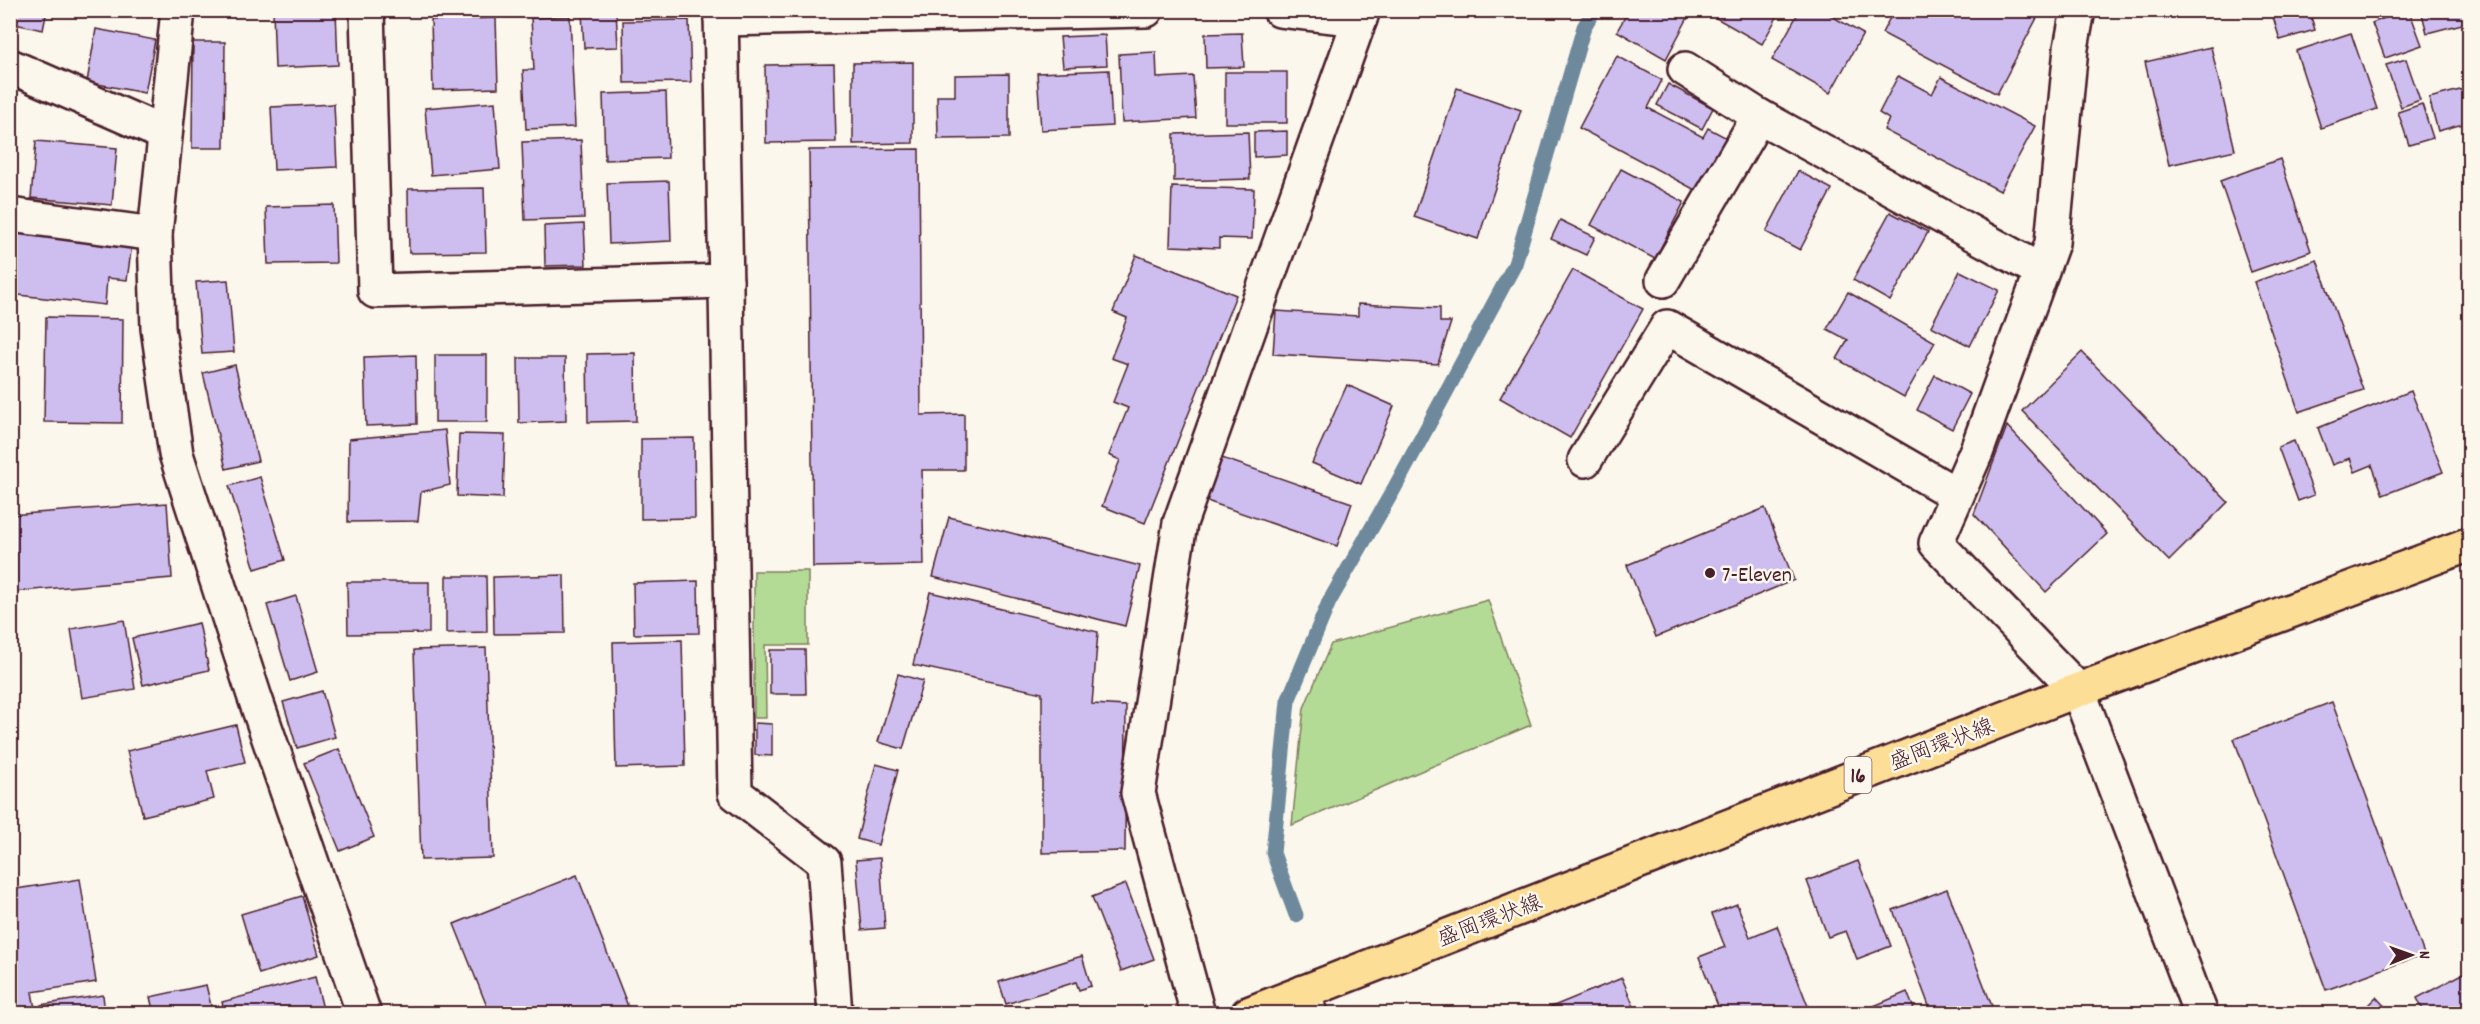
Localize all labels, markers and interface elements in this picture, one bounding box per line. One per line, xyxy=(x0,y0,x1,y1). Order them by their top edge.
place label: 7-Eleven xyxy=(1722,561,1792,592)
marker: 7-Eleven xyxy=(1703,566,1717,580)
street label: 盛岡環状線 xyxy=(1885,712,1999,780)
road number: 16 xyxy=(1844,757,1872,793)
street label: 盛岡環状線 xyxy=(1433,888,1547,956)
north arrow xyxy=(2381,925,2441,985)
text: N xyxy=(2412,951,2435,959)

